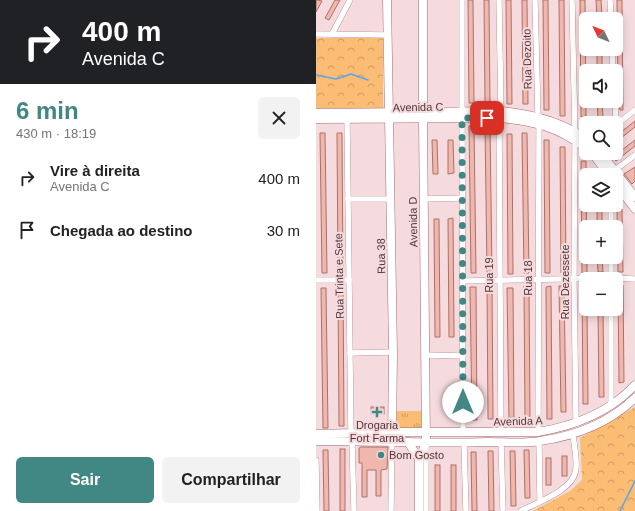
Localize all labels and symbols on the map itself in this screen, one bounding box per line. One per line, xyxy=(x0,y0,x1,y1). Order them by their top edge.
north arrow xyxy=(579,12,623,56)
street label: Rua Dezoito xyxy=(520,29,534,89)
street label: Avenida C xyxy=(393,101,443,113)
pin xyxy=(470,101,504,135)
street label: Avenida D xyxy=(407,197,419,247)
street label: Rua Trinta e Sete xyxy=(332,233,346,319)
street label: Rua 38 xyxy=(375,238,387,274)
street label: Rua Dezessete xyxy=(559,244,571,320)
street label: Rua 19 xyxy=(483,257,495,293)
street label: Rua 18 xyxy=(522,260,534,296)
position arrow xyxy=(442,381,484,423)
marker: Drogaria Fort Farma xyxy=(372,407,382,417)
street label: Avenida A xyxy=(493,414,544,428)
place label: Drogaria Fort Farma xyxy=(350,419,405,444)
place label: Bom Gosto xyxy=(389,449,444,461)
marker: Bom Gosto xyxy=(376,450,386,460)

